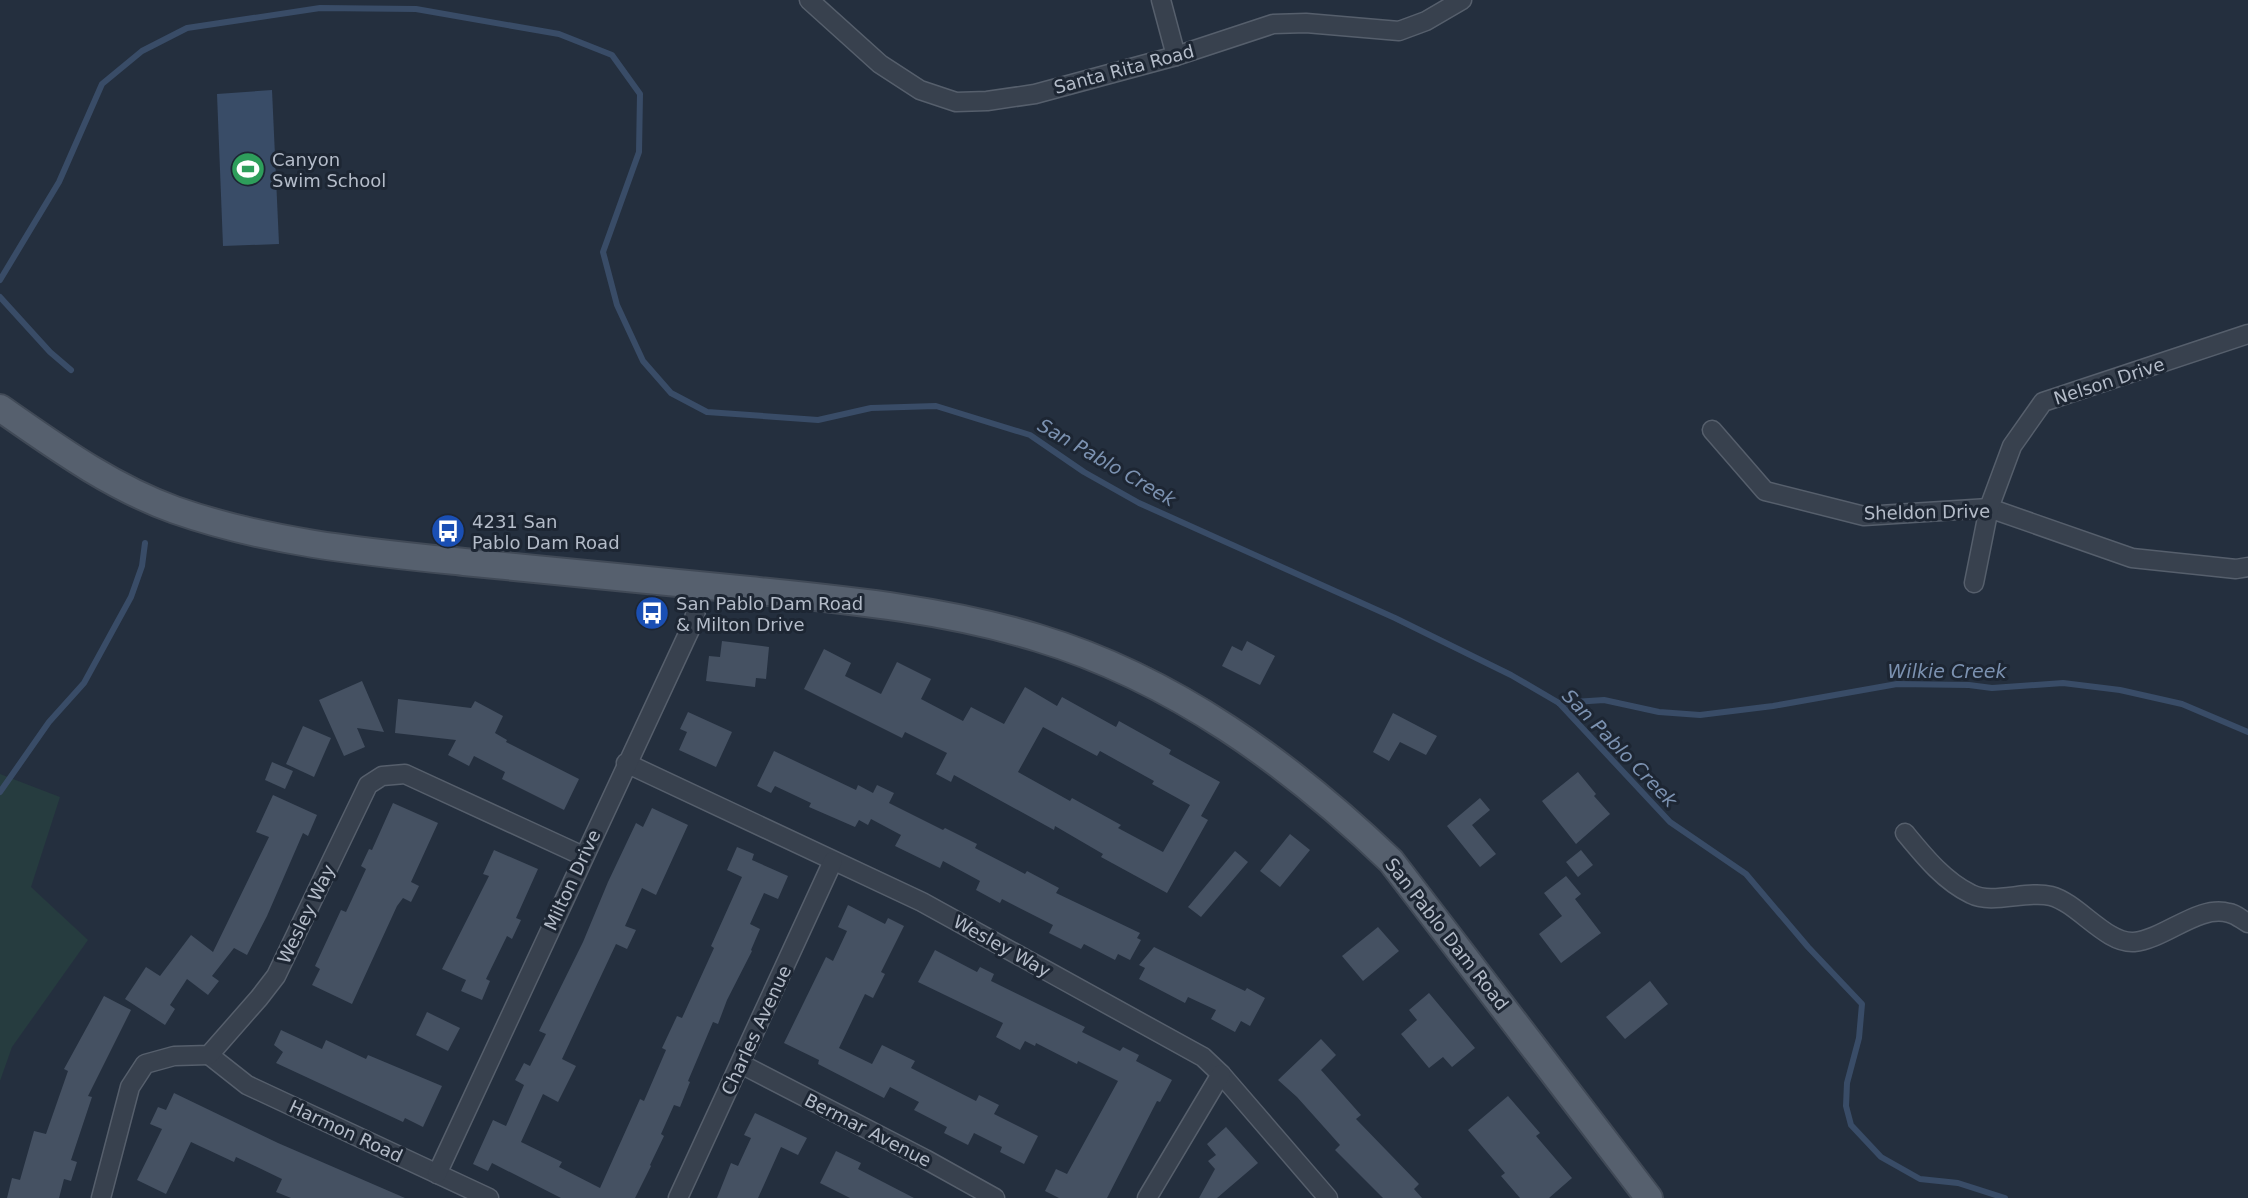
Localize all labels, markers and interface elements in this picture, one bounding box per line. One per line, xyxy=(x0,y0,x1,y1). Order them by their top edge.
street label: Santa Rita Road xyxy=(1052,40,1196,98)
place label: Canyon Swim School xyxy=(272,149,386,191)
sports icon: Canyon Swim School xyxy=(229,150,267,188)
street label: Nelson Drive xyxy=(2051,353,2167,409)
water label: San Pablo Creek xyxy=(1034,414,1181,511)
street label: Sheldon Drive xyxy=(1864,500,1990,524)
place label: 4231 San Pablo Dam Road xyxy=(472,511,620,553)
bus stop icon: 4231 San Pablo Dam Road xyxy=(429,512,467,550)
place label: San Pablo Dam Road & Milton Drive xyxy=(676,593,863,635)
bus stop icon: San Pablo Dam Road & Milton Drive xyxy=(633,594,671,632)
water label: Wilkie Creek xyxy=(1888,660,2007,682)
water label: San Pablo Creek xyxy=(1558,684,1683,812)
street label: Milton Drive xyxy=(540,826,604,934)
street label: San Pablo Dam Road xyxy=(1381,854,1513,1014)
street label: Wesley Way xyxy=(273,861,339,967)
street label: Wesley Way xyxy=(950,911,1055,982)
street label: Charles Avenue xyxy=(717,962,795,1098)
street label: Bermar Avenue xyxy=(801,1089,935,1171)
street label: Harmon Road xyxy=(286,1096,406,1166)

